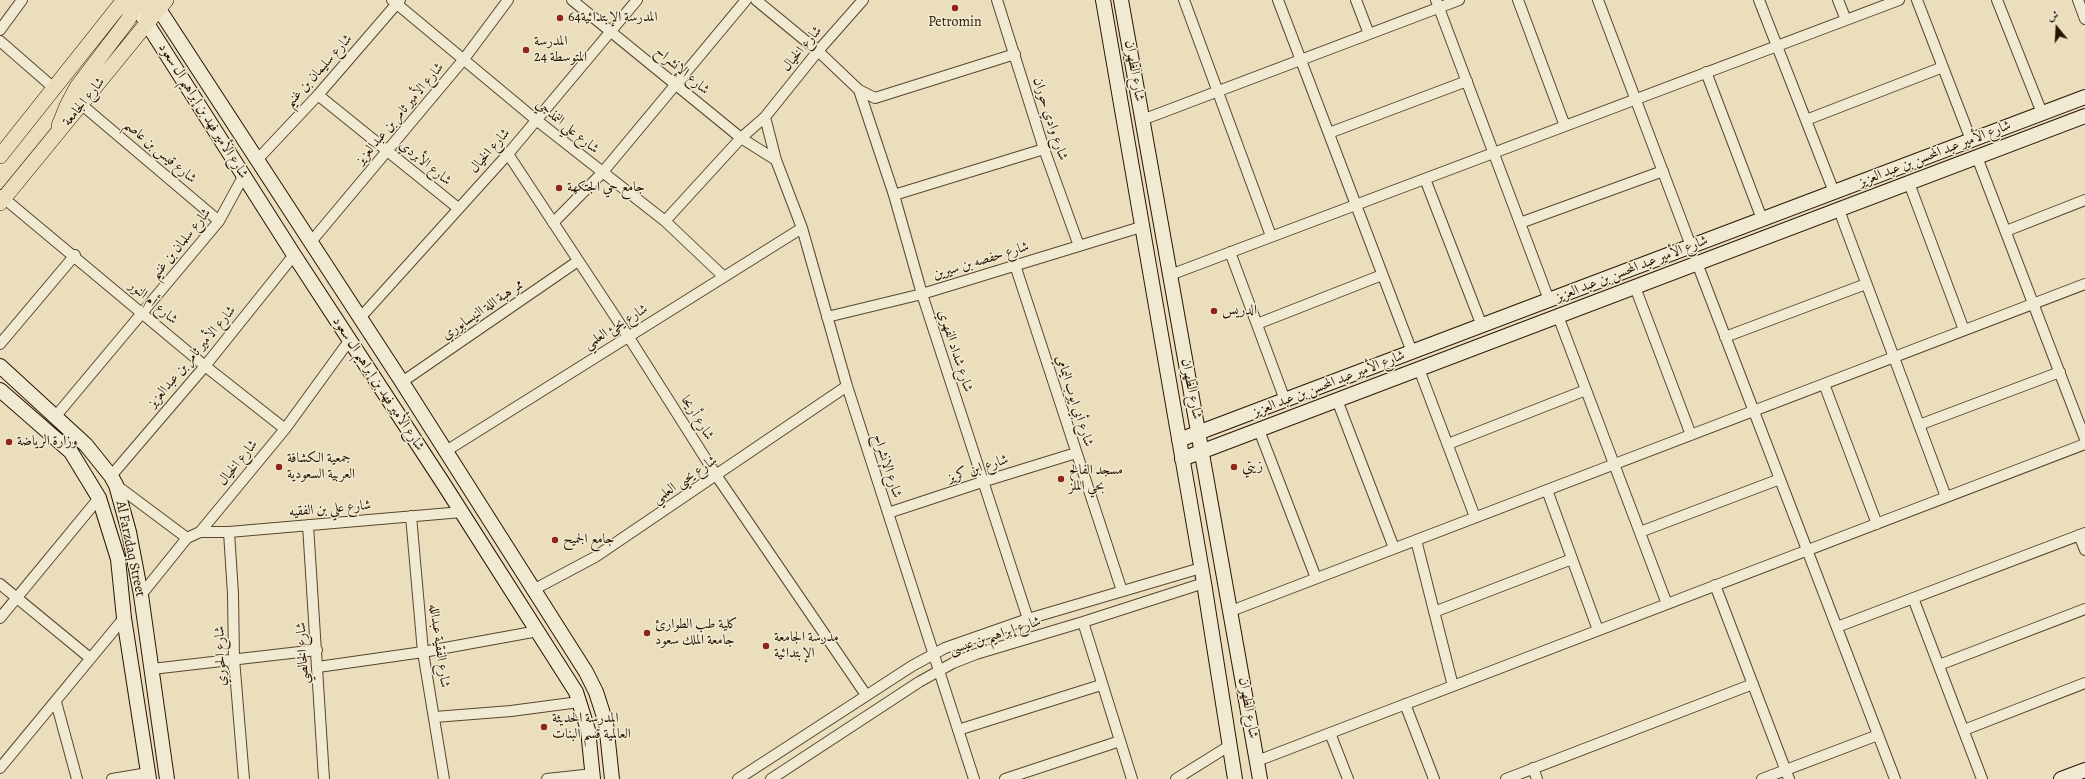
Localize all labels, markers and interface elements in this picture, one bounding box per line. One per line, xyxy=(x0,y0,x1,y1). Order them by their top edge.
marker: Petromin xyxy=(950,3,960,13)
text: ش xyxy=(2046,7,2061,25)
north arrow xyxy=(2037,8,2077,48)
place label: المدرسة الإبتدائية64 xyxy=(568,10,658,26)
marker: المدرسة الإبتدائية64 xyxy=(555,13,565,23)
place label: Petromin xyxy=(928,15,982,31)
street label: شارع الخيال xyxy=(778,23,826,75)
street label: شارع سليمان بن غنيم xyxy=(282,31,356,111)
place label: المدرسة المتوسطة 24 xyxy=(534,34,587,66)
street label: شارع الظهران xyxy=(1120,39,1148,103)
street label: شارع الأمير فهد بن إبراهيم ال سعود xyxy=(154,40,252,182)
street label: شارع الإنشراح xyxy=(651,43,713,99)
marker: المدرسة المتوسطة 24 xyxy=(521,45,531,55)
street label: شارع الأمير ثامر بن عبدالعزيز xyxy=(352,59,448,169)
street label: شارع الجامعة xyxy=(59,74,109,130)
street label: شارع وادي حوران xyxy=(1029,75,1071,163)
street label: شارع علي النمذجي xyxy=(532,96,602,158)
street label: شارع قيس بن عاصم xyxy=(120,117,200,187)
street label: شارع الأمير عبد المحسن بن عبد العزيز xyxy=(1857,117,2013,191)
street label: شارع الخيال xyxy=(466,125,514,177)
street label: شارع الأبردي xyxy=(395,137,455,189)
place label: جامع حي الجتكهة xyxy=(567,180,645,196)
marker: جامع حي الجتكهة xyxy=(554,183,564,193)
street label: شارع سلمان بن غنيم xyxy=(147,205,215,283)
street label: شارع الأمير عبد المحسن بن عبد العزيز xyxy=(1554,232,1710,306)
street label: شارع حفصه بن سيرين xyxy=(931,238,1031,284)
street label: ممر هبة اللة النيسابوري xyxy=(439,276,527,344)
street label: شارع أم النور xyxy=(125,278,181,328)
street label: شارع يحئ العلمي xyxy=(581,301,651,353)
street label: شارع الأمير ثامر بن عبدالعزيز xyxy=(144,302,240,412)
place label: الدريس xyxy=(1222,303,1257,319)
marker: الدريس xyxy=(1209,306,1219,316)
street label: شارع شداد الفهري xyxy=(934,308,976,394)
street label: شارع الأمير فهد بن إبراهيم ال سعود xyxy=(328,314,428,454)
street label: شارع الأمير عبد المحسن بن عبد العزيز xyxy=(1251,347,1407,421)
street label: شارع أبي ايوب اليمامي xyxy=(1051,353,1097,449)
street label: شارع الظهران xyxy=(1177,357,1205,421)
street label: شارع أريحا xyxy=(677,393,717,443)
street label: شارع الإنشراح xyxy=(869,432,905,500)
place label: وزارة الرياضة xyxy=(17,434,78,450)
marker: وزارة الرياضة xyxy=(4,437,14,447)
street label: شارع الخيال xyxy=(214,437,262,489)
place label: جمعية الكشافة العربية السعودية xyxy=(287,451,355,484)
street label: شارع ابن كريز xyxy=(945,451,1011,487)
street label: شارع يحيى العلمي xyxy=(649,452,721,508)
place label: زيتي xyxy=(1242,459,1263,475)
marker: جمعية الكشافة العربية السعودية xyxy=(274,462,284,472)
marker: زيتي xyxy=(1229,462,1239,472)
place label: مسجد الفالح بحي الملز xyxy=(1069,463,1123,496)
marker: مسجد الفالح بحي الملز xyxy=(1056,474,1066,484)
street label: شارع علي بن الفقيه xyxy=(288,497,372,521)
street label: Al Farzdaq Street xyxy=(112,500,148,598)
place label: جامع الجميح xyxy=(563,532,614,548)
marker: جامع الجميح xyxy=(550,535,560,545)
street label: شارع الفقية عبدالله xyxy=(425,603,453,689)
street label: شارع إبراهيم بن عيسى xyxy=(947,613,1043,659)
place label: كلية طب الطوارئ جامعة الملك سعود xyxy=(655,617,738,650)
street label: شارع الخالصي xyxy=(293,622,313,684)
street label: شارع الحوري xyxy=(212,626,230,686)
marker: كلية طب الطوارئ جامعة الملك سعود xyxy=(642,628,652,638)
place label: مدرسة الجامعة الإبتدائية xyxy=(774,630,839,662)
marker: مدرسة الجامعة الإبتدائية xyxy=(761,641,771,651)
street label: شارع الظهران xyxy=(1234,676,1262,740)
place label: المدرسة الحديثة العالمية قسم البنات xyxy=(552,711,631,744)
marker: المدرسة الحديثة العالمية قسم البنات xyxy=(539,722,549,732)

